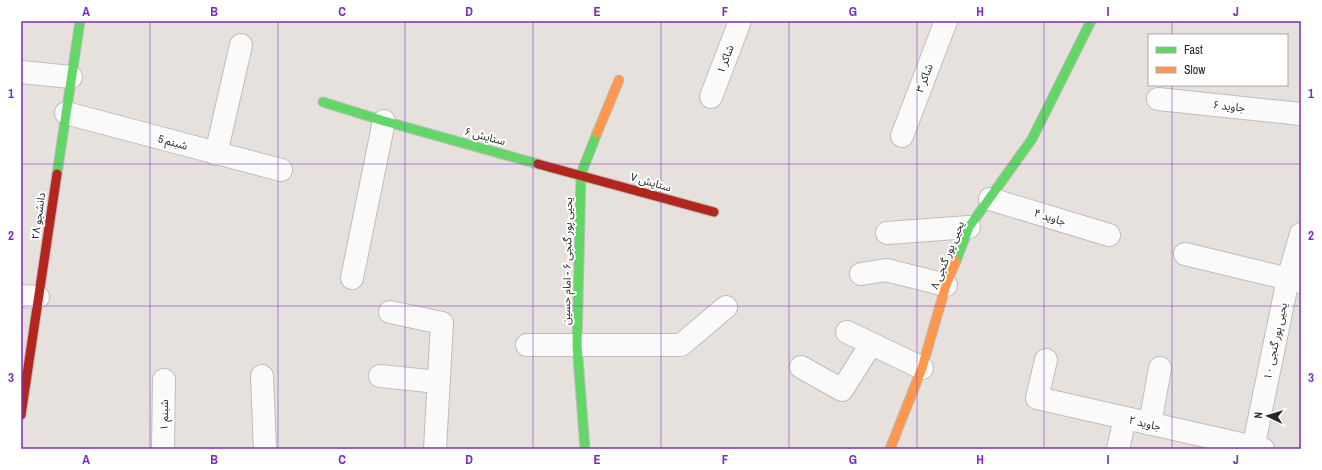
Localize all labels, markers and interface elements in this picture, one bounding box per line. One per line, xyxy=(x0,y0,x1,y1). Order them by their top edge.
text: A xyxy=(82,3,90,20)
text: B xyxy=(210,3,218,20)
text: C xyxy=(338,3,346,20)
text: D xyxy=(465,3,473,20)
text: E xyxy=(593,3,601,20)
text: F xyxy=(722,3,729,20)
text: G xyxy=(849,3,857,20)
text: H xyxy=(976,3,984,20)
text: I xyxy=(1107,3,1110,20)
text: J xyxy=(1233,3,1239,20)
legend xyxy=(1148,34,1288,86)
street label: شاکر ۱ xyxy=(713,42,737,75)
text: Fast xyxy=(1184,42,1203,58)
street label: شاکر ۳ xyxy=(912,61,936,94)
text: Slow xyxy=(1184,62,1206,78)
text: 1 xyxy=(8,85,14,102)
text: 1 xyxy=(1308,85,1314,102)
street label: جاوید ۶ xyxy=(1212,97,1246,115)
street label: ستایش ۶ xyxy=(463,124,507,148)
street label: شبنم 5 xyxy=(156,131,190,155)
street label: ستایش ۷ xyxy=(629,169,673,195)
street label: دانشجو ۲۸ xyxy=(28,192,48,240)
street label: یحیی پور گنجی ۶ - امام حسین xyxy=(559,197,576,325)
street label: جاوید ۴ xyxy=(1032,206,1068,229)
street label: یحیی پور گنجی ۸ xyxy=(927,219,968,292)
text: 2 xyxy=(8,227,14,244)
text: 2 xyxy=(1308,227,1314,244)
street label: یحیی پور گنجی ۱۰ xyxy=(1260,301,1291,381)
text: 3 xyxy=(8,369,14,386)
text: 3 xyxy=(1308,369,1314,386)
north arrow xyxy=(1248,396,1288,436)
street label: شبنم ۱ xyxy=(157,399,173,431)
text: N xyxy=(1251,412,1265,419)
street label: جاوید ۲ xyxy=(1128,413,1163,434)
text: A xyxy=(82,451,90,468)
text: B xyxy=(210,451,218,468)
text: C xyxy=(338,451,346,468)
text: D xyxy=(465,451,473,468)
text: E xyxy=(593,451,601,468)
text: F xyxy=(722,451,729,468)
text: G xyxy=(849,451,857,468)
text: H xyxy=(976,451,984,468)
text: I xyxy=(1107,451,1110,468)
text: J xyxy=(1233,451,1239,468)

